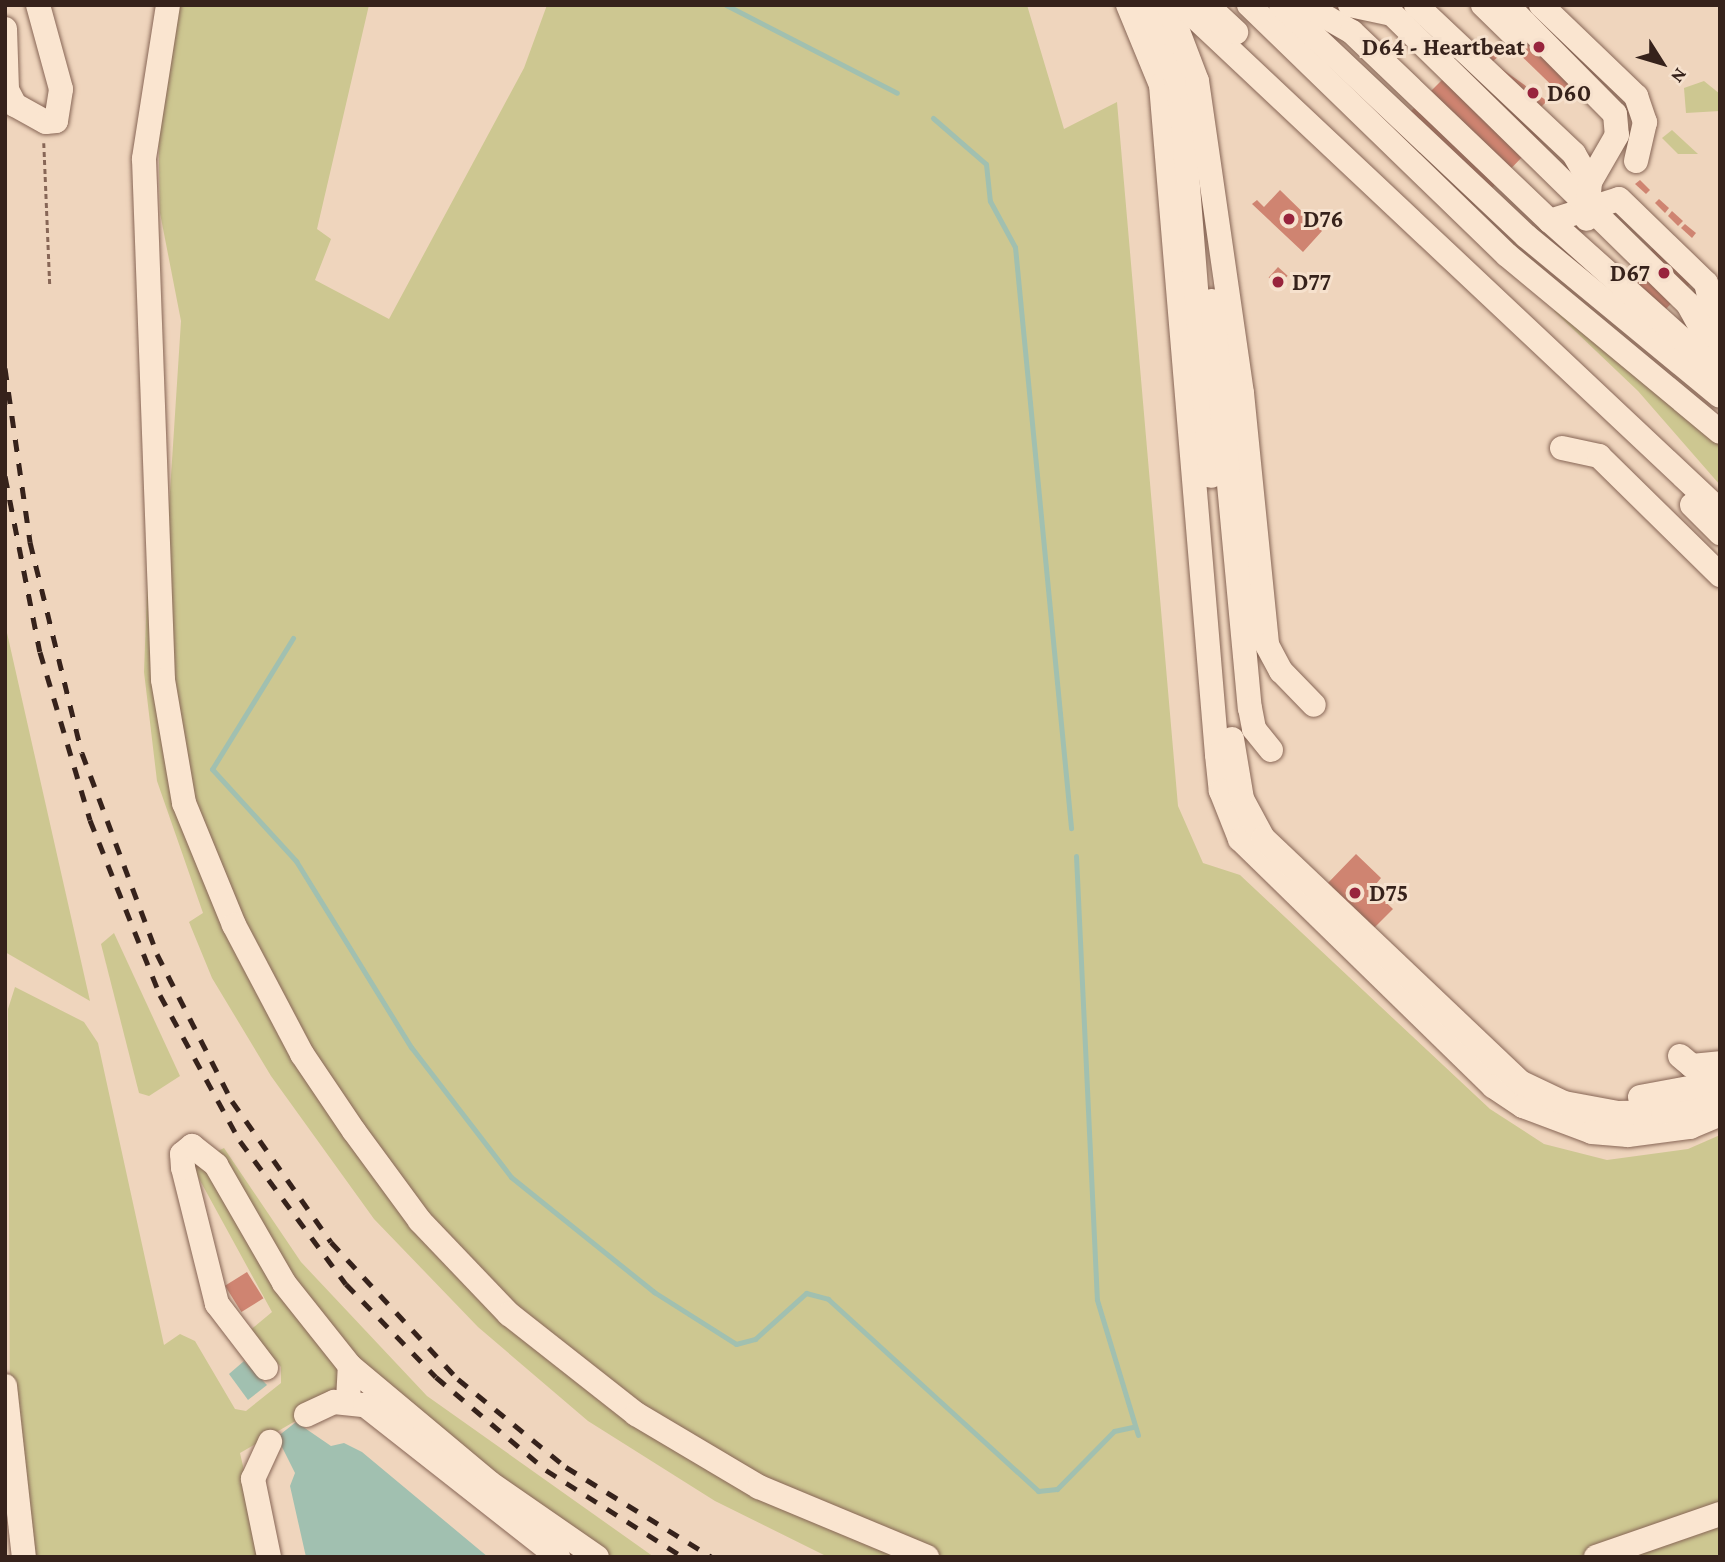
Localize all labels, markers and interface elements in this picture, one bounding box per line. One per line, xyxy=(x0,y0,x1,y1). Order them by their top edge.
north arrow xyxy=(1627,28,1697,98)
place label: D64 - Heartbeat xyxy=(1362,33,1525,61)
marker: D64 - Heartbeat xyxy=(1531,39,1547,55)
text: N xyxy=(1667,64,1691,87)
place label: D60 xyxy=(1547,79,1591,107)
marker: D60 xyxy=(1525,85,1541,101)
place label: D76 xyxy=(1303,205,1343,233)
marker: D76 xyxy=(1281,211,1297,227)
place label: D67 xyxy=(1610,259,1650,287)
marker: D67 xyxy=(1656,265,1672,281)
place label: D77 xyxy=(1292,268,1331,296)
marker: D77 xyxy=(1270,274,1286,290)
place label: D75 xyxy=(1369,879,1408,907)
marker: D75 xyxy=(1347,885,1363,901)

